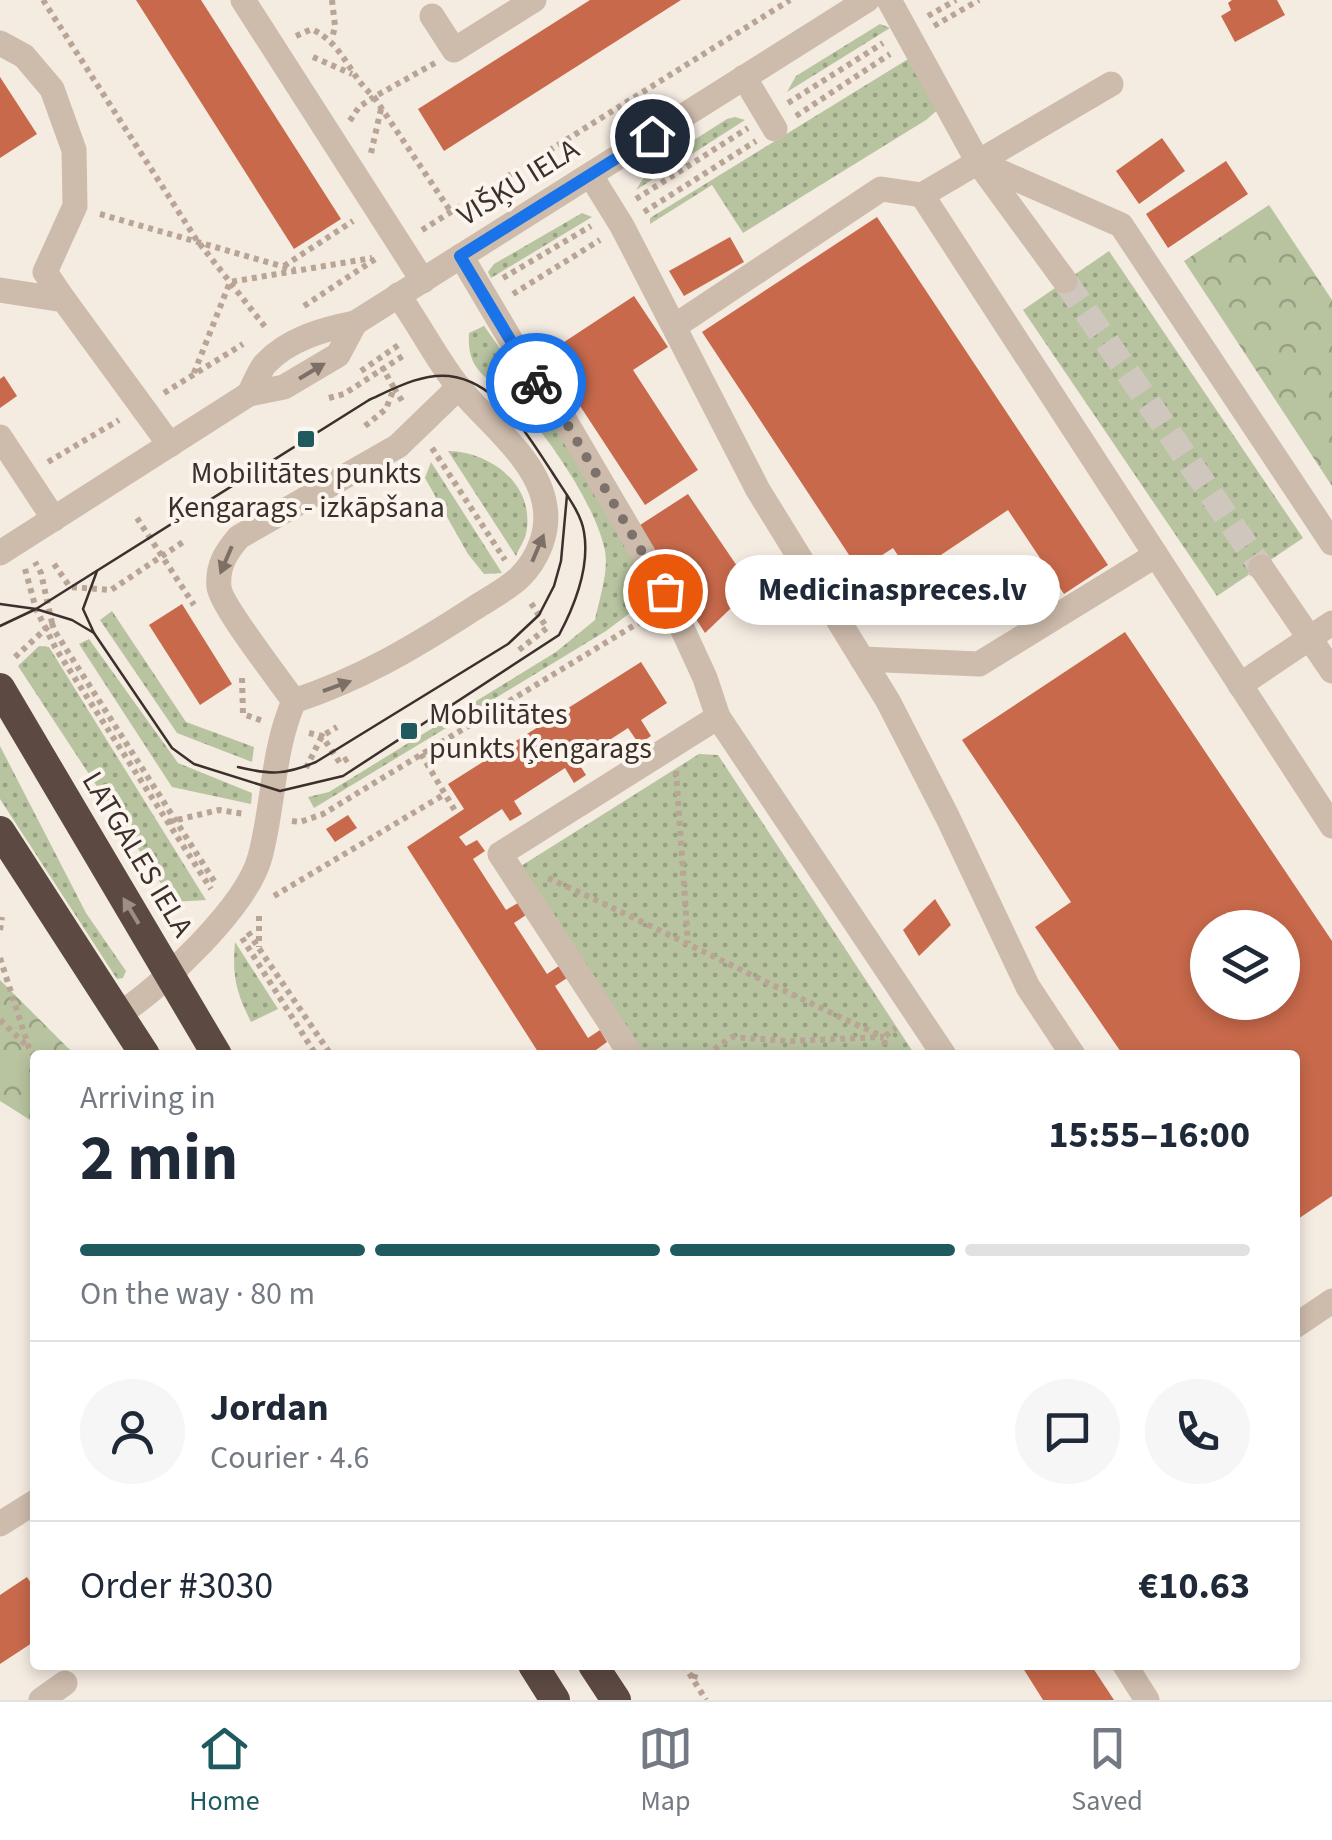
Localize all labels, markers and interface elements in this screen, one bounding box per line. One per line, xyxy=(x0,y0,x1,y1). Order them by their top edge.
pin xyxy=(610,94,695,179)
icon: home xyxy=(625,109,680,164)
street label: VIŠĶU IELA xyxy=(449,128,588,237)
courier xyxy=(486,333,586,433)
icon: bike xyxy=(509,356,564,411)
one-way arrow xyxy=(298,363,326,380)
marker: Mobilitātes punkts Ķengarags - izkāpšana xyxy=(295,428,317,450)
place label: Mobilitātes punkts Ķengarags - izkāpšana xyxy=(167,452,445,529)
one-way arrow xyxy=(530,533,546,563)
one-way arrow xyxy=(217,545,233,575)
pin xyxy=(623,549,708,634)
callout: Medicinaspreces.lv xyxy=(725,556,1060,626)
icon: bag xyxy=(638,564,693,619)
text: Medicinaspreces.lv xyxy=(758,567,1027,613)
one-way arrow xyxy=(323,678,353,693)
place label: Mobilitātes punkts Ķengarags xyxy=(429,693,652,770)
marker: Mobilitātes punkts Ķengarags xyxy=(398,720,420,742)
street label: LATGALES IELA xyxy=(71,763,204,946)
one-way arrow xyxy=(123,897,140,925)
map controls xyxy=(1190,910,1300,1020)
button: layers xyxy=(1190,910,1300,1020)
text: Arriving in xyxy=(80,1075,216,1121)
text: 15:55–16:00 xyxy=(1048,1108,1250,1162)
text: 2 min xyxy=(80,1112,238,1205)
text: On the way · 80 m xyxy=(80,1271,315,1317)
button: person xyxy=(80,1379,185,1484)
button: chat xyxy=(1015,1379,1120,1484)
button: phone xyxy=(1145,1379,1250,1484)
text: Jordan xyxy=(210,1381,329,1435)
text: Courier · 4.6 xyxy=(210,1435,370,1481)
text: Order #3030 xyxy=(80,1559,273,1613)
text: €10.63 xyxy=(1138,1559,1250,1613)
tab: Home xyxy=(189,1721,260,1821)
tab: Map xyxy=(638,1721,693,1821)
tab: Saved xyxy=(1071,1721,1143,1821)

